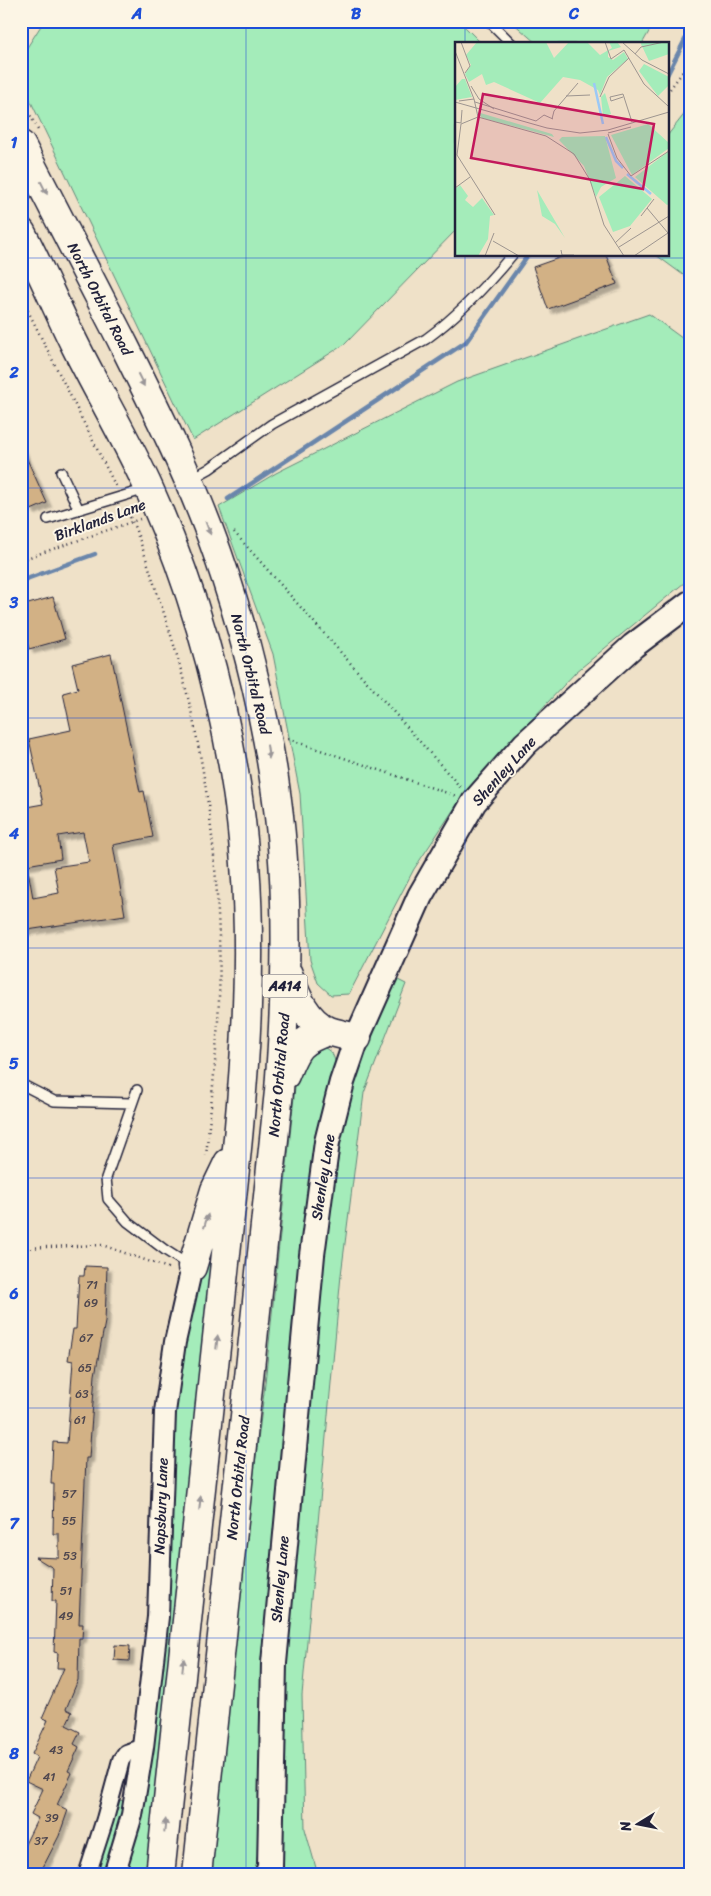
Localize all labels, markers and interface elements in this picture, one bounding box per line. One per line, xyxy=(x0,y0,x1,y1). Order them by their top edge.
text: A xyxy=(131,0,142,28)
text: B xyxy=(351,0,362,28)
text: C xyxy=(568,0,580,28)
inset map xyxy=(455,42,668,256)
text: 1 xyxy=(11,128,18,157)
one-way arrow xyxy=(40,181,48,195)
street label: North Orbital Road xyxy=(60,238,140,361)
text: 2 xyxy=(8,358,19,387)
one-way arrow xyxy=(137,372,145,387)
street label: Birklands Lane xyxy=(51,491,150,549)
one-way arrow xyxy=(204,521,212,536)
text: 3 xyxy=(9,588,19,617)
street label: North Orbital Road xyxy=(223,611,279,738)
street label: Shenley Lane xyxy=(465,730,543,812)
one-way arrow xyxy=(265,744,273,760)
text: 4 xyxy=(8,819,19,848)
road number: A414 xyxy=(262,974,308,998)
street label: North Orbital Road xyxy=(261,1011,297,1138)
text: 5 xyxy=(9,1049,19,1078)
street label: Shenley Lane xyxy=(303,1132,343,1222)
one-way arrow xyxy=(202,1213,210,1228)
house number: 71 xyxy=(86,1274,98,1296)
text: 6 xyxy=(8,1279,19,1308)
house number: 69 xyxy=(84,1292,98,1314)
house number: 67 xyxy=(79,1327,94,1349)
one-way arrow xyxy=(213,1333,221,1349)
house number: 65 xyxy=(78,1357,92,1379)
house number: 63 xyxy=(75,1383,89,1405)
house number: 61 xyxy=(74,1409,86,1431)
street label: North Orbital Road xyxy=(219,1414,258,1541)
street label: Napsbury Lane xyxy=(146,1457,176,1555)
house number: 57 xyxy=(62,1483,77,1505)
one-way arrow xyxy=(196,1495,204,1511)
text: 7 xyxy=(9,1509,20,1538)
house number: 55 xyxy=(62,1510,76,1532)
street label: Shenley Lane xyxy=(263,1534,297,1623)
house number: 53 xyxy=(63,1545,77,1567)
house number: 51 xyxy=(60,1580,72,1602)
house number: 49 xyxy=(59,1605,73,1627)
one-way arrow xyxy=(179,1656,187,1672)
text: 8 xyxy=(8,1739,19,1768)
house number: 43 xyxy=(49,1739,63,1761)
house number: 41 xyxy=(43,1766,55,1788)
north arrow xyxy=(614,1798,664,1848)
house number: 39 xyxy=(45,1807,59,1829)
one-way arrow xyxy=(161,1818,169,1834)
text: N xyxy=(612,1819,639,1834)
house number: 37 xyxy=(34,1830,49,1852)

